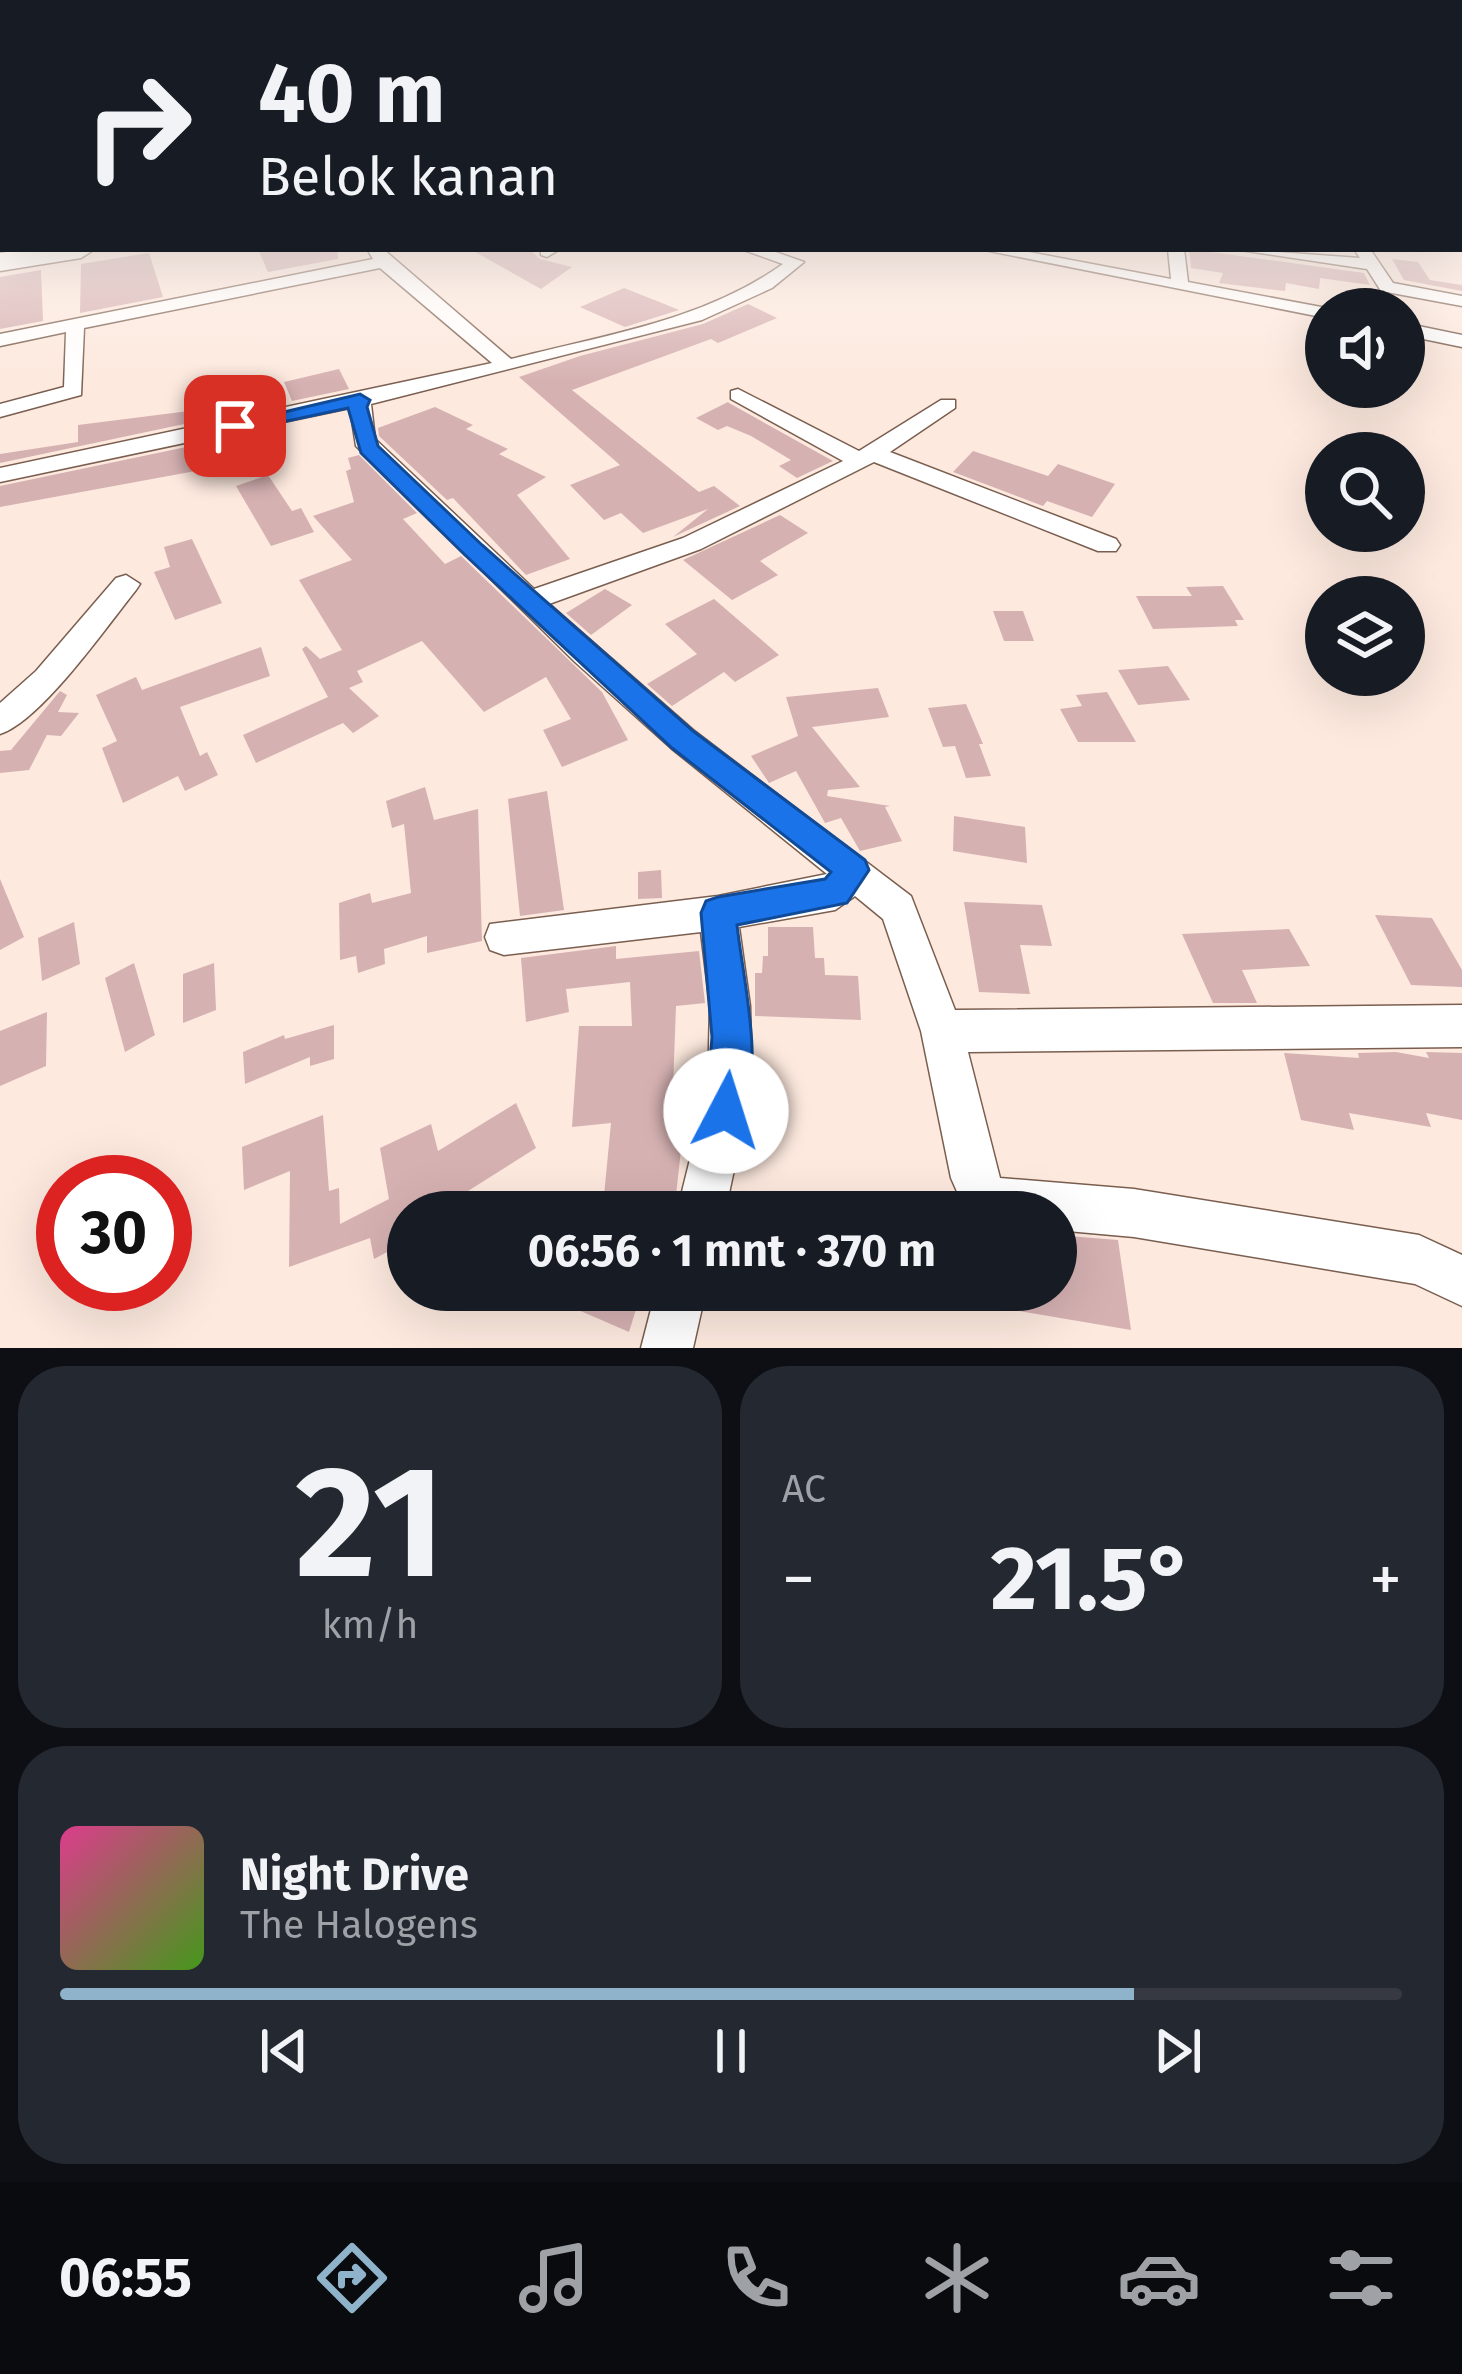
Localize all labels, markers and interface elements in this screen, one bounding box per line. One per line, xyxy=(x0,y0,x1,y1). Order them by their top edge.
text: 40 m xyxy=(258,43,446,144)
icon: right xyxy=(60,48,216,204)
text: Belok kanan xyxy=(258,145,558,209)
map controls xyxy=(1305,288,1425,696)
button: sound xyxy=(1305,288,1425,408)
pin xyxy=(184,375,286,477)
icon: arrive xyxy=(202,393,268,459)
button: search xyxy=(1305,432,1425,552)
button: layers xyxy=(1305,576,1425,696)
position arrow xyxy=(663,1048,789,1174)
speed limit sign: 30 xyxy=(36,1155,192,1311)
text: 06:56 · 1 mnt · 370 m xyxy=(528,1224,936,1278)
text: 21 xyxy=(295,1430,445,1617)
text: AC xyxy=(782,1466,826,1512)
text: 21.5° xyxy=(991,1525,1194,1633)
text: − xyxy=(782,1540,815,1619)
text: + xyxy=(1369,1540,1402,1619)
text: km/h xyxy=(322,1602,418,1648)
text: Night Drive xyxy=(240,1848,469,1902)
text: The Halogens xyxy=(240,1902,478,1948)
icon: previous xyxy=(251,2018,317,2084)
icon: pause xyxy=(698,2018,764,2084)
icon: next xyxy=(1145,2018,1211,2084)
icon: directions xyxy=(310,2236,394,2320)
icon: music xyxy=(512,2236,596,2320)
icon: phone xyxy=(714,2236,798,2320)
icon: climate xyxy=(915,2236,999,2320)
icon: car xyxy=(1117,2236,1201,2320)
icon: filters xyxy=(1319,2236,1403,2320)
text: 06:55 xyxy=(59,2246,192,2310)

